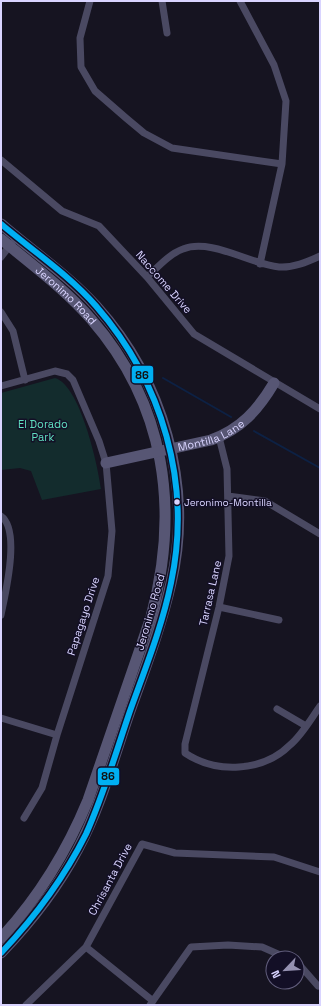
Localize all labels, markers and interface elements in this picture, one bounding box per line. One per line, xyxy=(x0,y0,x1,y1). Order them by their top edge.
street label: Naccome Drive xyxy=(133,248,195,316)
street label: Jeronimo Road xyxy=(33,263,100,327)
line badge: 86 xyxy=(131,365,154,384)
text: 86 xyxy=(135,368,149,382)
street label: Montilla Lane xyxy=(176,416,247,454)
park label: El Dorado Park xyxy=(18,417,68,444)
place label: Jeronimo-Montilla xyxy=(184,496,272,509)
marker: Jeronimo-Montilla xyxy=(172,497,182,507)
street label: Tarrasa Lane xyxy=(196,559,224,627)
street label: Jeronimo Road xyxy=(132,572,168,652)
street label: Papagayo Drive xyxy=(64,575,102,657)
line badge: 86 xyxy=(97,767,120,786)
text: 86 xyxy=(101,769,115,783)
street label: Chrisanta Drive xyxy=(85,840,135,918)
north arrow xyxy=(265,950,305,990)
text: N xyxy=(268,968,284,981)

